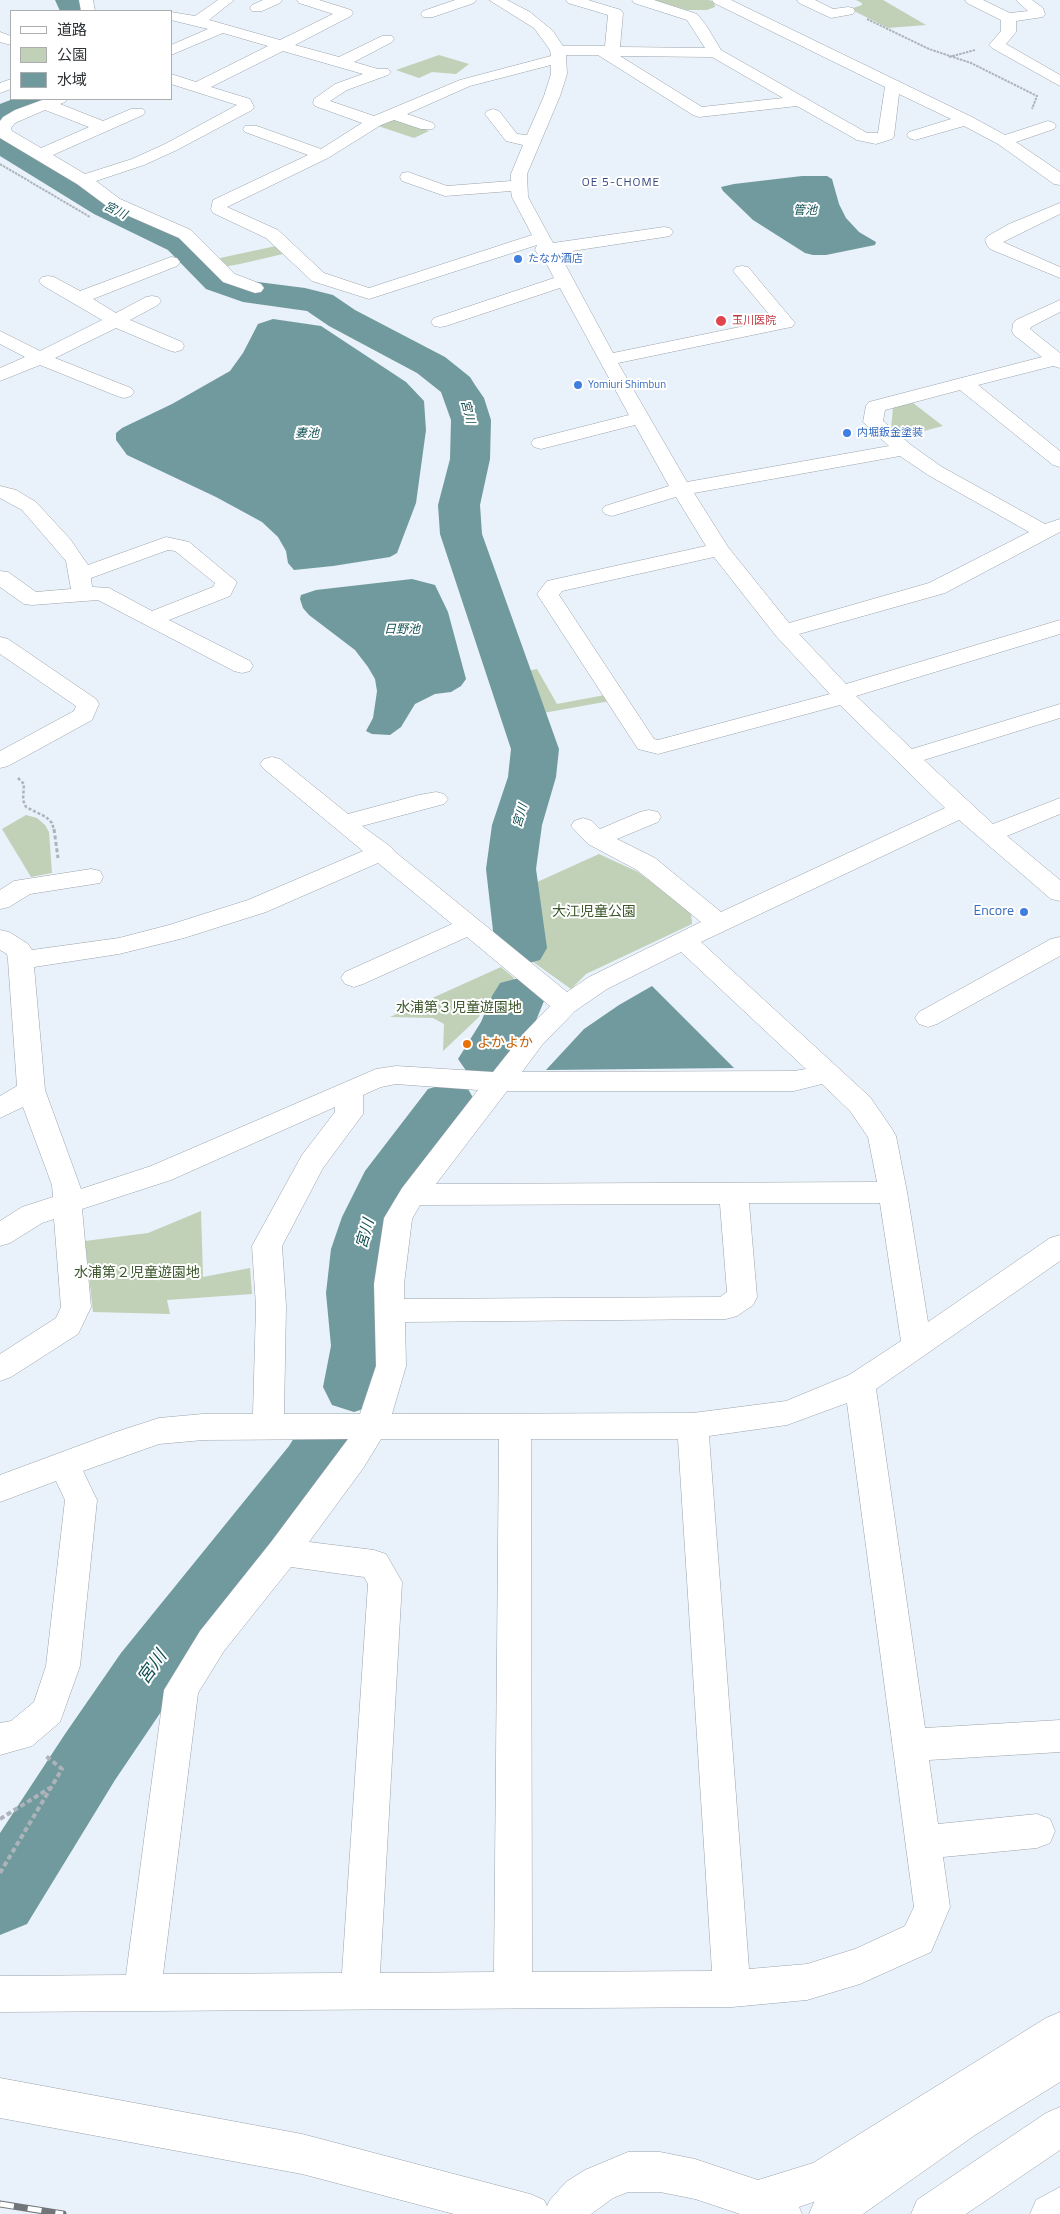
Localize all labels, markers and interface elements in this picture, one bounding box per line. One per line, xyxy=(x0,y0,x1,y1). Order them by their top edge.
legend xyxy=(10,10,172,100)
text: 道路 xyxy=(57,18,87,41)
text: 公園 xyxy=(57,43,87,66)
text: 水域 xyxy=(57,68,87,91)
district label: OE 5-CHOME xyxy=(581,176,661,190)
water label: 宮川 xyxy=(101,199,129,223)
water label: 管池 xyxy=(793,204,817,218)
place label: たなか酒店 xyxy=(528,252,583,266)
marker: たなか酒店 xyxy=(512,253,524,265)
marker: 玉川医院 xyxy=(714,314,728,328)
place label: 玉川医院 xyxy=(732,314,776,328)
place label: Yomiuri Shimbun xyxy=(588,378,666,392)
marker: Yomiuri Shimbun xyxy=(572,379,584,391)
water label: 宮川 xyxy=(457,399,477,425)
place label: 内堀鈑金塗装 xyxy=(857,426,923,440)
water label: 妻池 xyxy=(295,427,319,441)
marker: 内堀鈑金塗装 xyxy=(841,427,853,439)
water label: 日野池 xyxy=(384,623,420,637)
water label: 宮川 xyxy=(511,802,531,830)
place label: Encore xyxy=(974,904,1014,920)
park label: 大江児童公園 xyxy=(552,905,636,921)
marker: Encore xyxy=(1018,906,1030,918)
park label: 水浦第３児童遊園地 xyxy=(396,1001,522,1017)
place label: よかよか xyxy=(477,1036,533,1052)
marker: よかよか xyxy=(461,1038,473,1050)
water label: 宮川 xyxy=(353,1217,379,1251)
park label: 水浦第２児童遊園地 xyxy=(74,1266,200,1282)
water label: 宮川 xyxy=(134,1647,172,1689)

